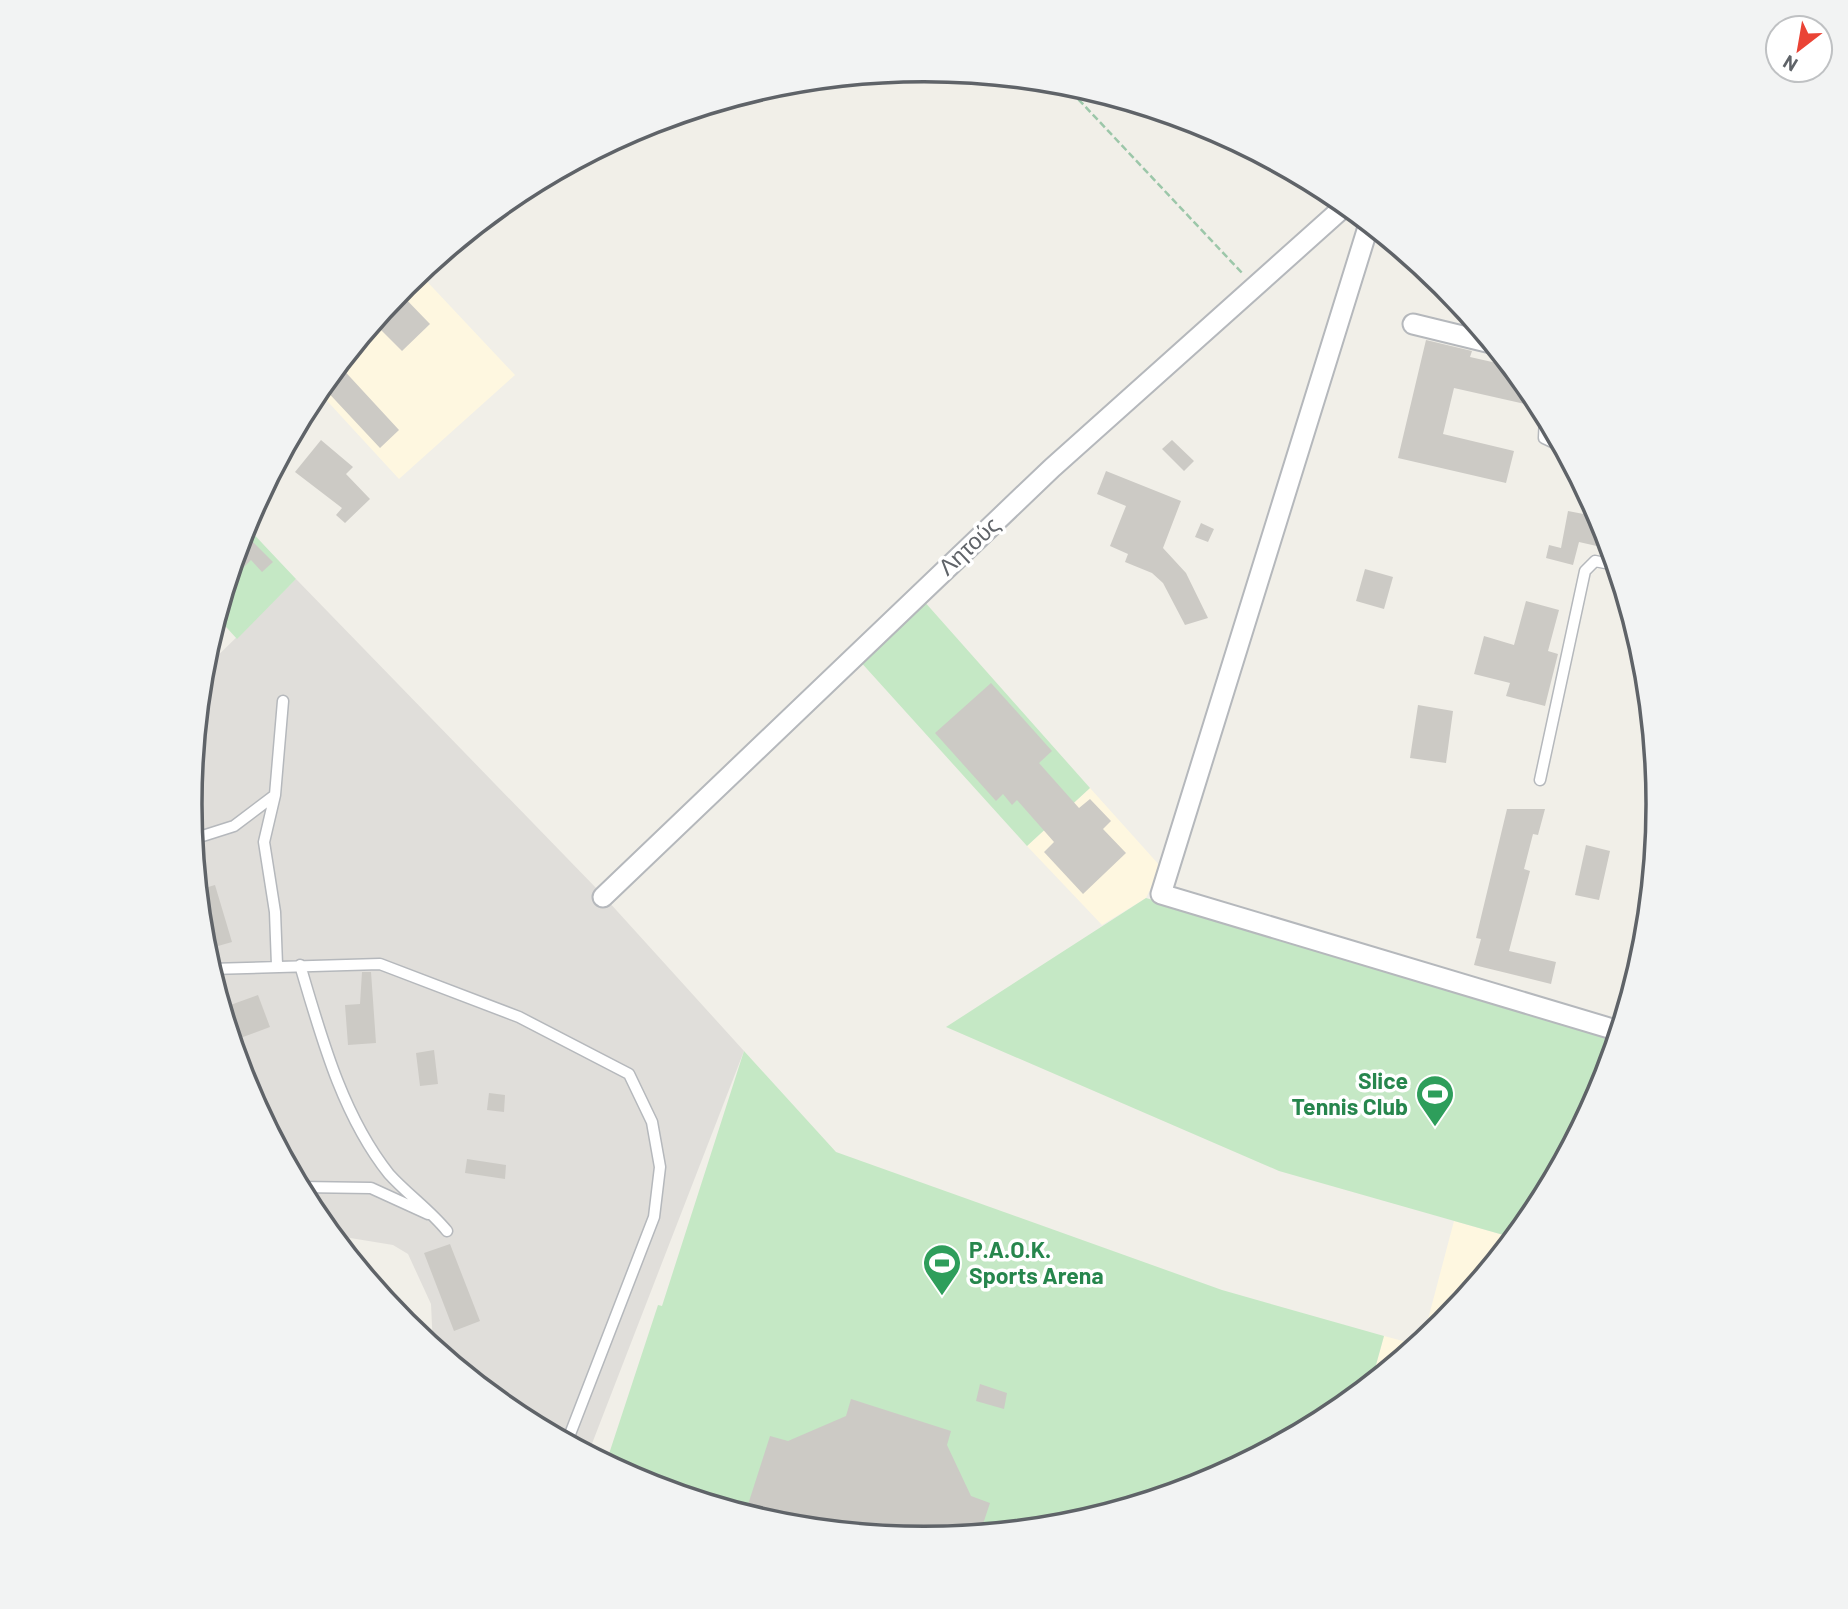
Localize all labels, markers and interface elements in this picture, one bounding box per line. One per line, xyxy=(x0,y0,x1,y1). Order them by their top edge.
north arrow xyxy=(1764,14,1834,84)
text: N xyxy=(1779,51,1801,77)
street label: Λητούς xyxy=(932,510,1005,581)
place label: Slice Tennis Club xyxy=(1292,1066,1408,1120)
sports icon: Slice Tennis Club xyxy=(1414,1073,1456,1128)
place label: P.A.O.K. Sports Arena xyxy=(969,1235,1104,1289)
sports icon: P.A.O.K. Sports Arena xyxy=(921,1242,963,1297)

